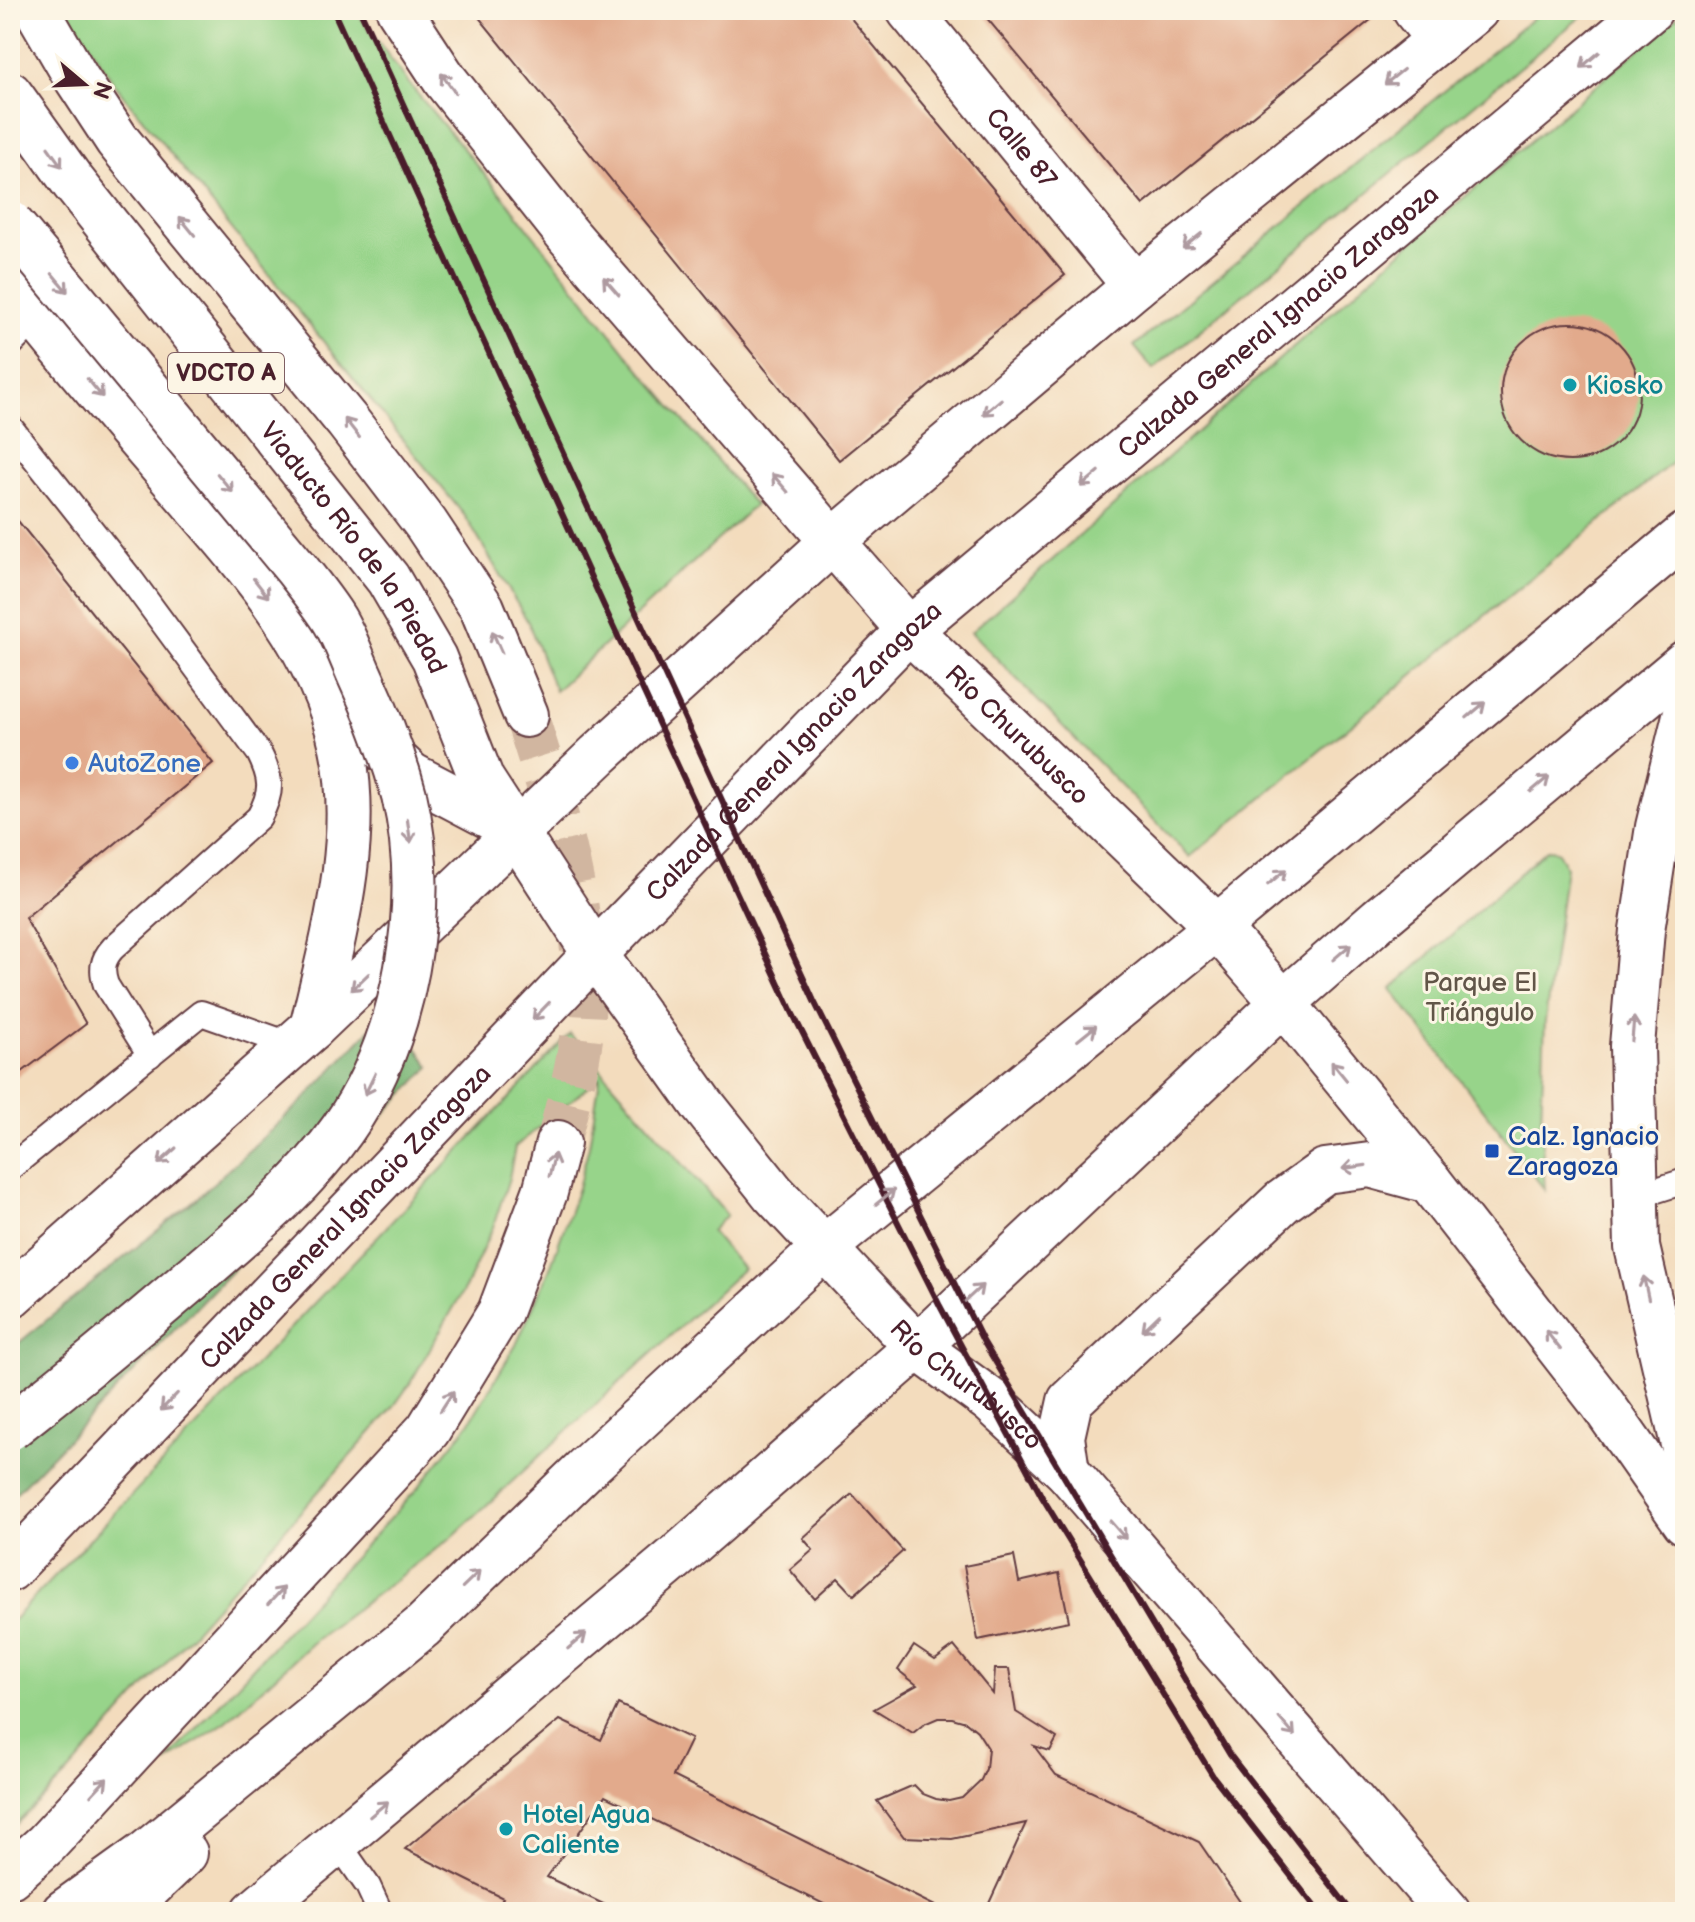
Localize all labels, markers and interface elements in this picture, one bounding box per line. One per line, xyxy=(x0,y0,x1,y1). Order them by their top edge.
north arrow xyxy=(44,44,124,124)
one-way arrow xyxy=(1581,51,1601,69)
one-way arrow xyxy=(1384,68,1405,86)
one-way arrow xyxy=(440,73,457,94)
text: N xyxy=(86,78,117,102)
street label: Calle 87 xyxy=(979,102,1063,195)
one-way arrow xyxy=(47,146,64,168)
street label: Calzada General Ignacio Zaragoza xyxy=(1112,180,1445,466)
one-way arrow xyxy=(178,217,196,237)
one-way arrow xyxy=(1182,232,1203,249)
one-way arrow xyxy=(51,272,69,293)
one-way arrow xyxy=(602,276,620,296)
road number: VDCTO A xyxy=(168,353,284,393)
place label: Kiosko xyxy=(1586,371,1664,402)
marker: Kiosko xyxy=(1561,376,1579,394)
one-way arrow xyxy=(86,378,104,398)
one-way arrow xyxy=(982,398,1003,416)
street label: Viaducto Río de la Piedad xyxy=(253,416,453,678)
one-way arrow xyxy=(343,418,360,439)
one-way arrow xyxy=(1081,470,1101,488)
one-way arrow xyxy=(217,472,234,493)
one-way arrow xyxy=(771,474,789,494)
one-way arrow xyxy=(253,577,270,598)
street label: Calzada General Ignacio Zaragoza xyxy=(640,595,949,909)
one-way arrow xyxy=(489,630,504,654)
street label: Río Churubusco xyxy=(938,659,1095,812)
one-way arrow xyxy=(1465,701,1486,719)
place label: AutoZone xyxy=(88,749,201,780)
marker: AutoZone xyxy=(63,754,81,772)
one-way arrow xyxy=(1530,775,1550,793)
one-way arrow xyxy=(402,818,417,843)
one-way arrow xyxy=(1266,868,1286,886)
one-way arrow xyxy=(1332,943,1352,961)
park label: Parque El Triángulo xyxy=(1423,968,1537,1029)
one-way arrow xyxy=(350,972,370,991)
one-way arrow xyxy=(532,1001,551,1021)
one-way arrow xyxy=(1626,1016,1641,1043)
one-way arrow xyxy=(1076,1024,1097,1042)
street label: Calzada General Ignacio Zaragoza xyxy=(194,1059,498,1377)
one-way arrow xyxy=(1330,1061,1348,1081)
one-way arrow xyxy=(361,1072,376,1095)
place label: Calz. Ignacio Zaragoza xyxy=(1507,1122,1659,1183)
marker: Calz. Ignacio Zaragoza xyxy=(1483,1142,1501,1160)
one-way arrow xyxy=(157,1147,177,1166)
one-way arrow xyxy=(546,1153,561,1179)
one-way arrow xyxy=(1342,1160,1367,1175)
one-way arrow xyxy=(875,1189,896,1207)
one-way arrow xyxy=(1638,1276,1653,1301)
one-way arrow xyxy=(963,1285,983,1303)
one-way arrow xyxy=(1142,1313,1161,1332)
street label: Río Churubusco xyxy=(883,1314,1048,1457)
one-way arrow xyxy=(1544,1330,1561,1351)
one-way arrow xyxy=(439,1390,455,1413)
one-way arrow xyxy=(160,1392,179,1411)
one-way arrow xyxy=(1109,1519,1127,1539)
one-way arrow xyxy=(461,1570,480,1589)
one-way arrow xyxy=(266,1587,284,1607)
one-way arrow xyxy=(566,1632,586,1650)
one-way arrow xyxy=(1278,1716,1296,1736)
one-way arrow xyxy=(89,1777,108,1797)
one-way arrow xyxy=(368,1800,388,1818)
place label: Hotel Agua Caliente xyxy=(522,1800,650,1861)
marker: Hotel Agua Caliente xyxy=(497,1820,515,1838)

